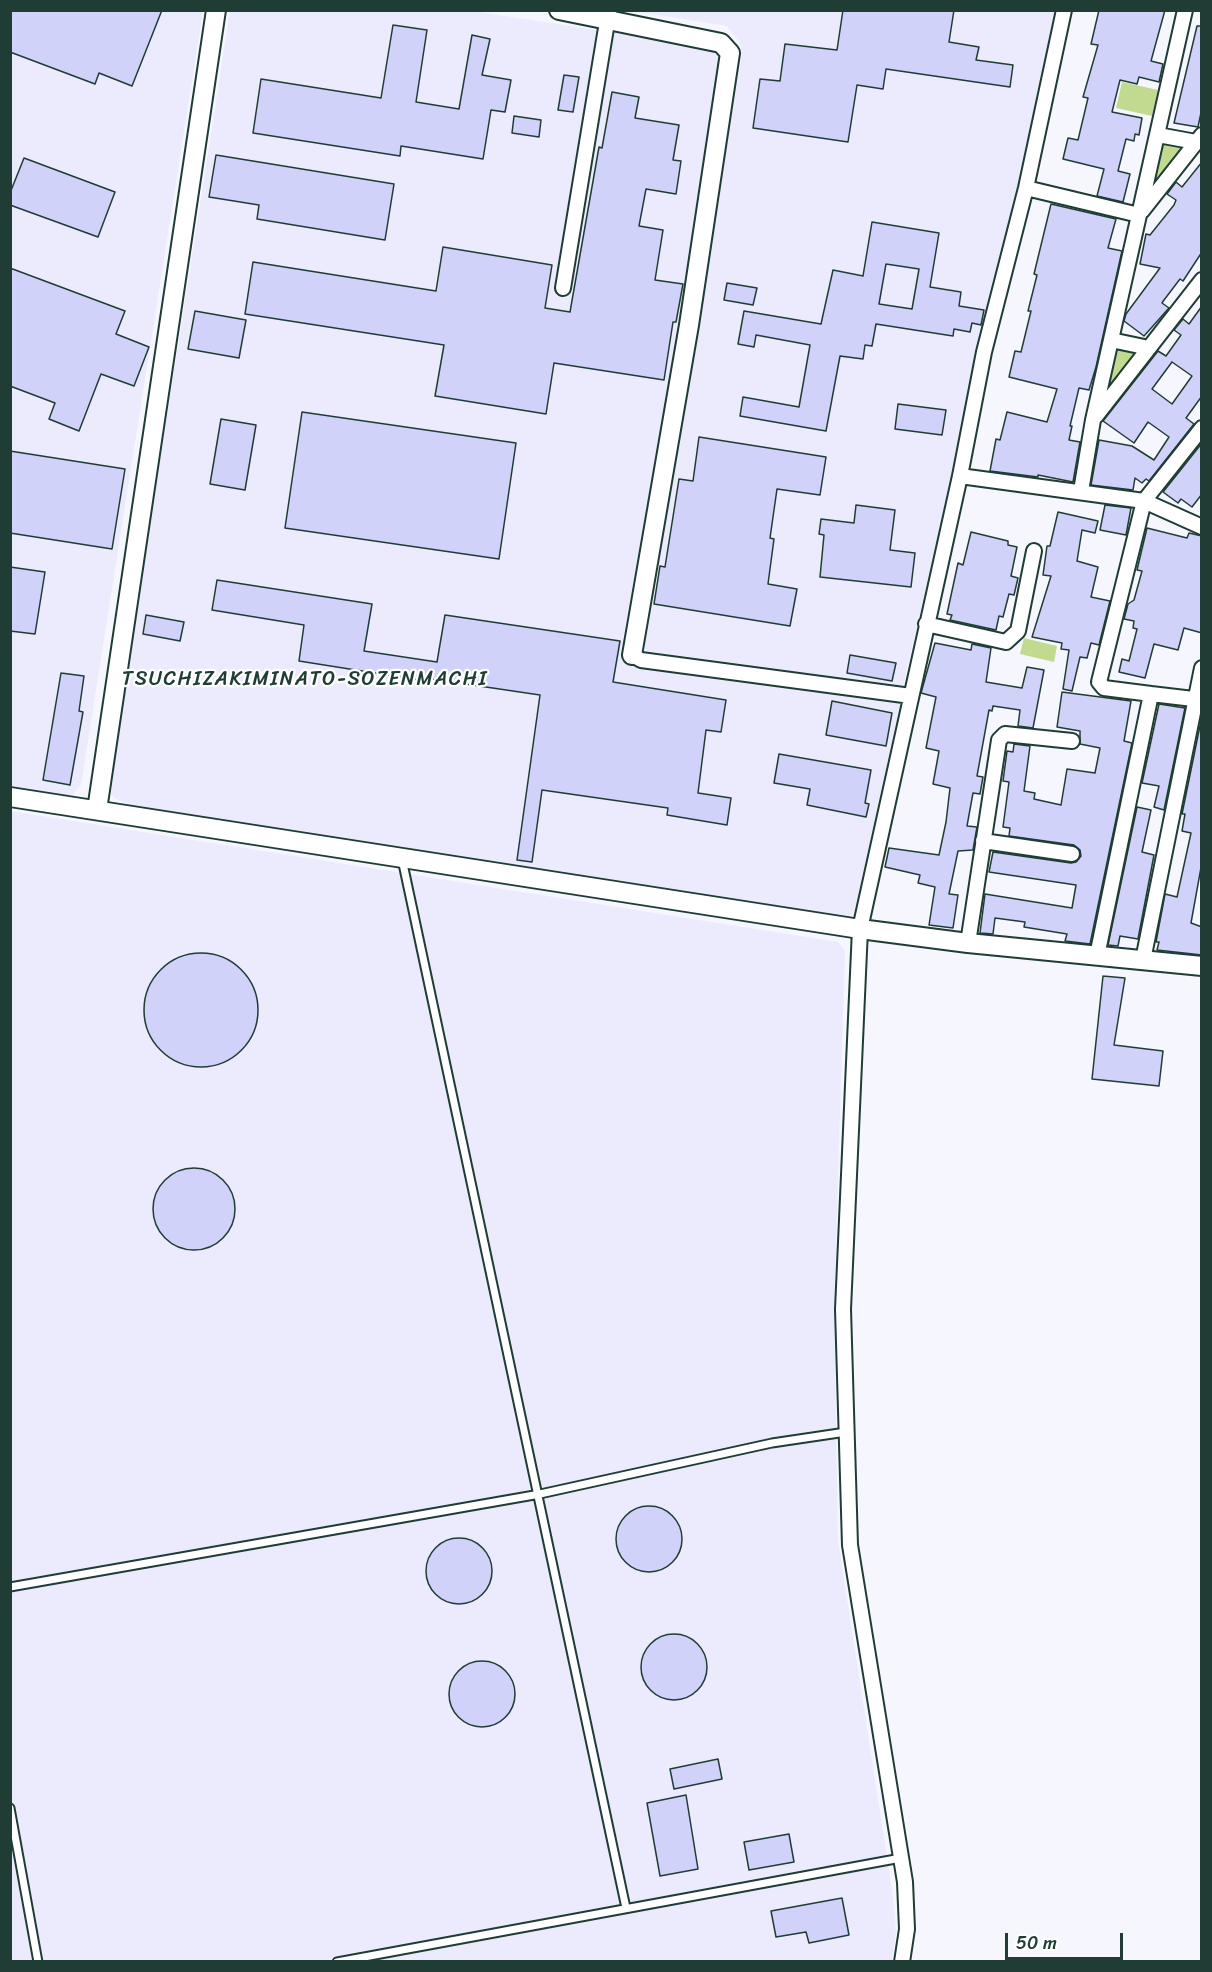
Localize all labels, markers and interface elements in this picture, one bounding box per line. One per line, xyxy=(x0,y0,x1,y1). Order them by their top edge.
district label: TSUCHIZAKIMINATO-SOZENMACHI xyxy=(125,668,485,692)
scale bar xyxy=(1008,1921,1126,1959)
text: 50 m xyxy=(1016,1927,1057,1959)

